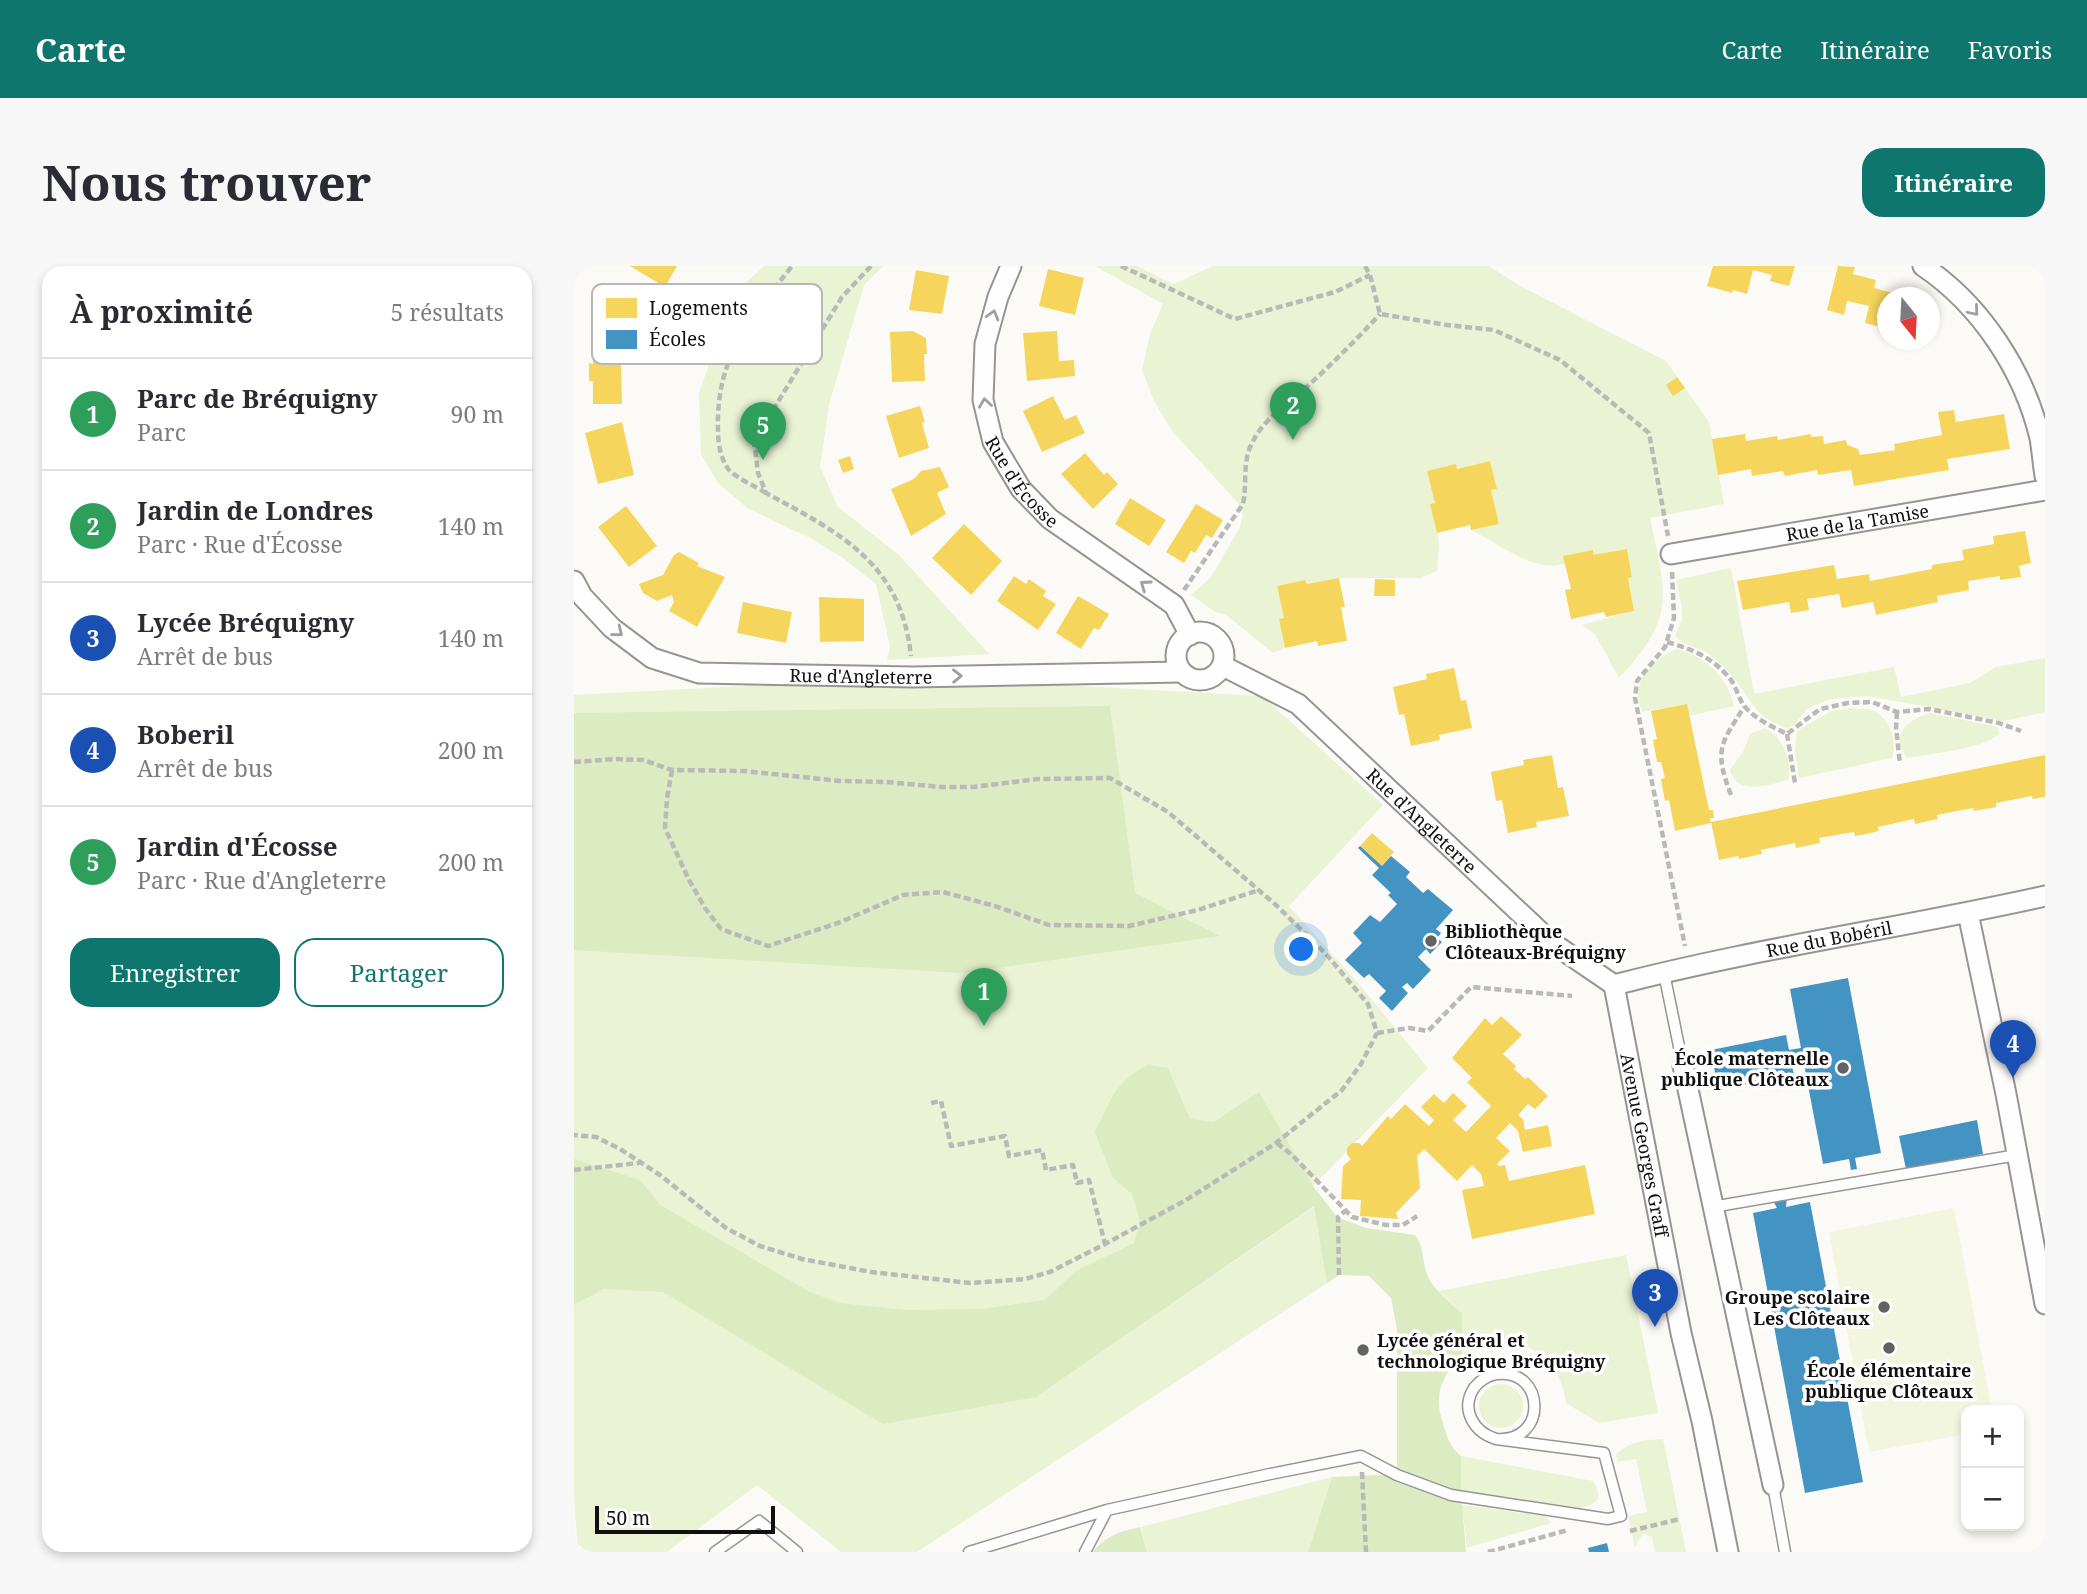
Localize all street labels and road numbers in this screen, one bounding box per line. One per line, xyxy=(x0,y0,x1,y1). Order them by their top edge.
street label: Rue d'Écosse xyxy=(980,431,1063,533)
street label: Rue de la Tamise xyxy=(1784,498,1931,546)
street label: Rue d'Angleterre xyxy=(789,663,932,689)
street label: Rue d'Angleterre xyxy=(1361,763,1482,878)
street label: Rue du Bobéril xyxy=(1764,915,1894,962)
street label: Avenue Georges Graff xyxy=(1615,1051,1674,1240)

